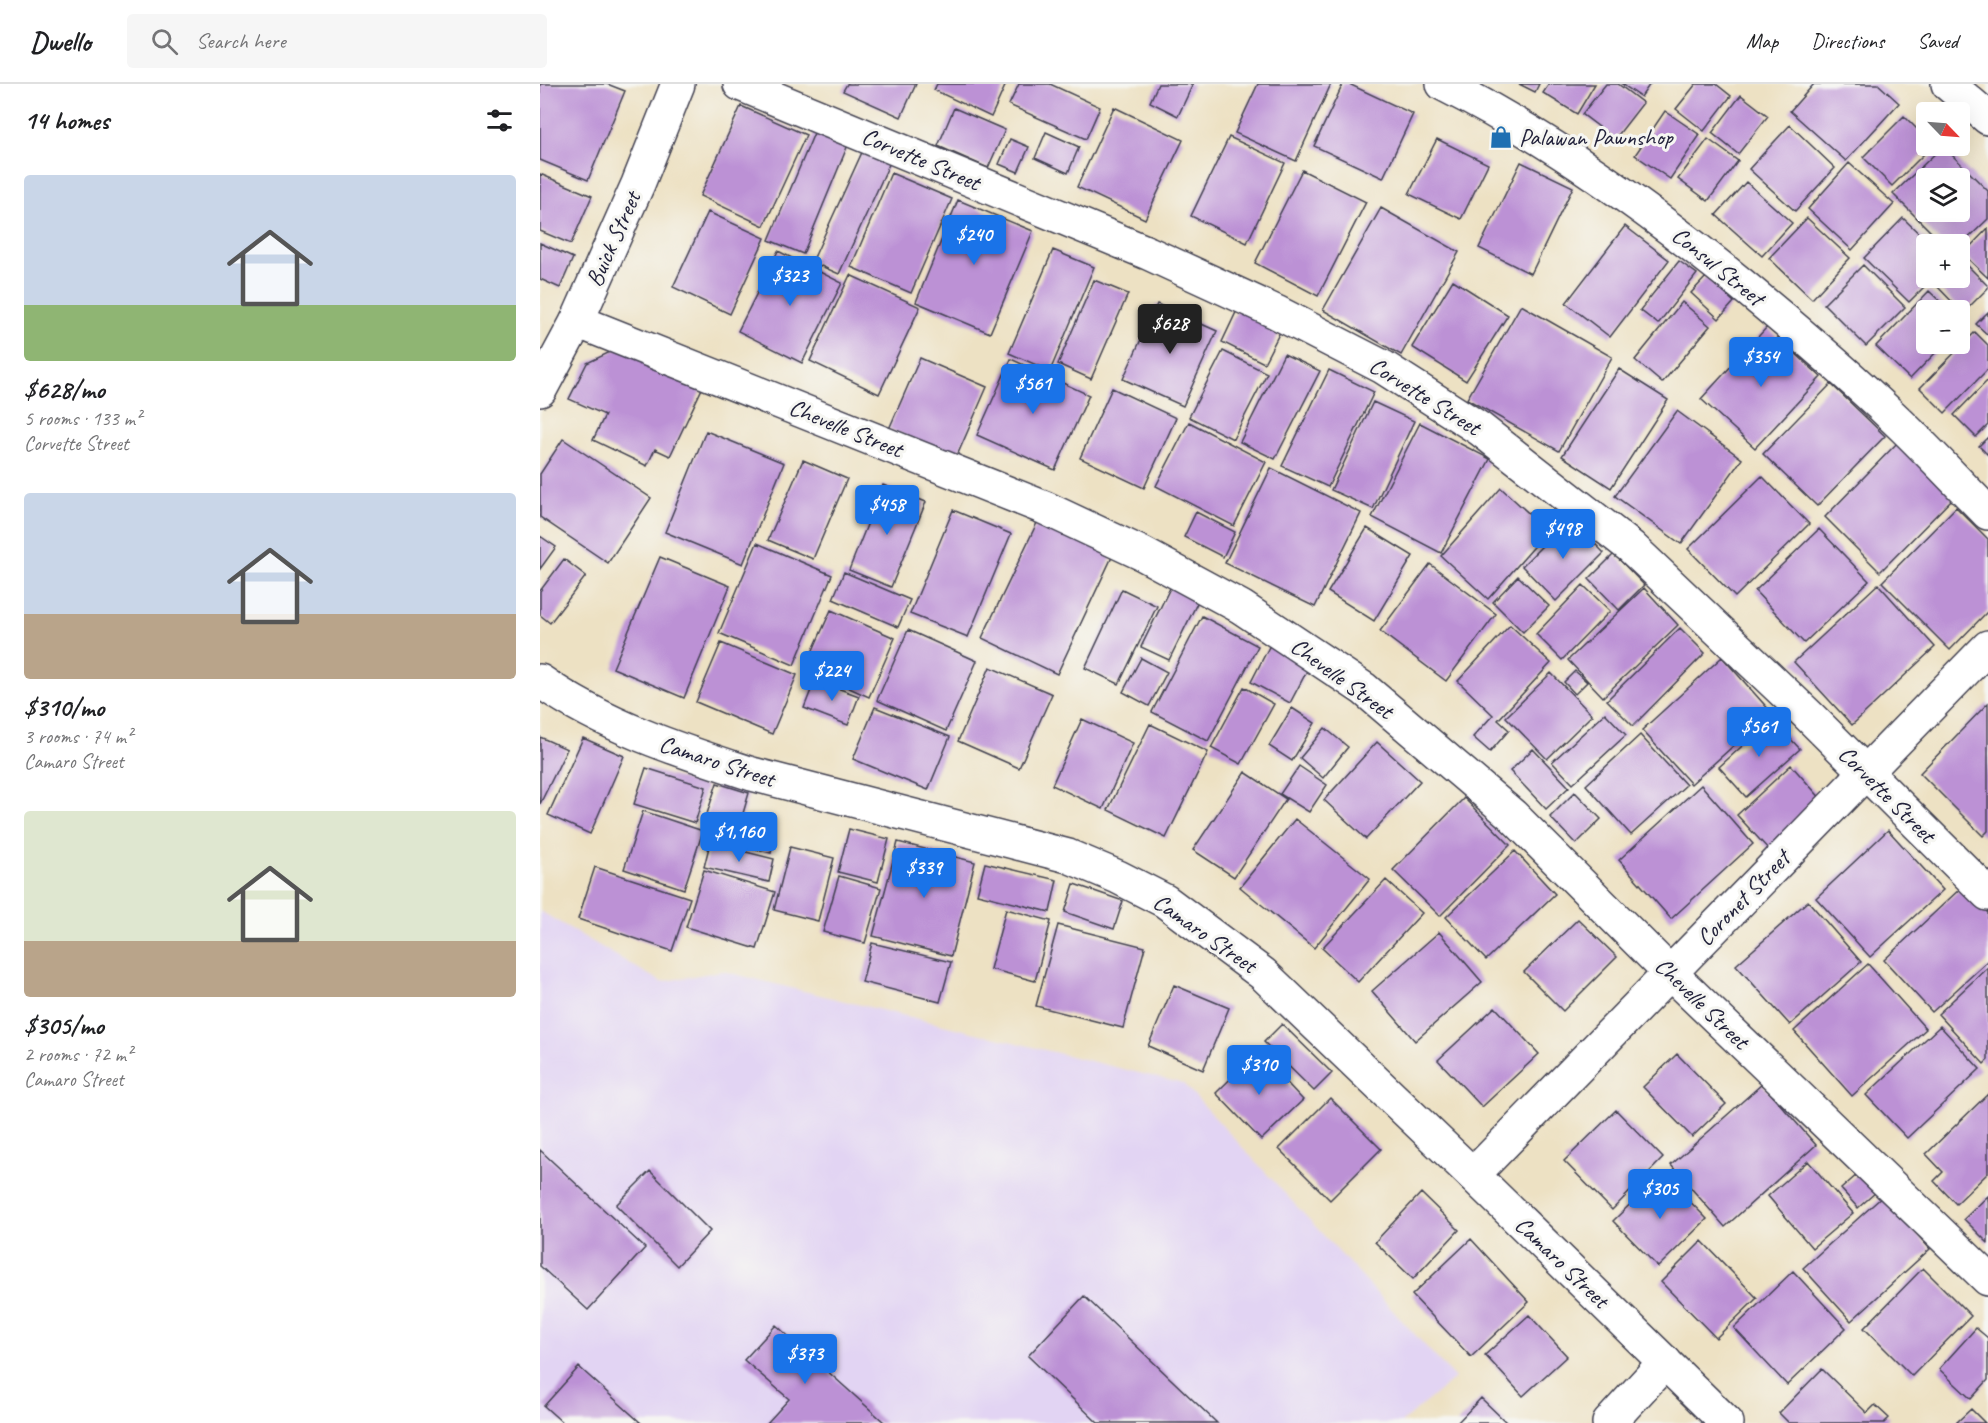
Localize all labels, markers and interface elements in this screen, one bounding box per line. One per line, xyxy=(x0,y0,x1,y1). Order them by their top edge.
search box xyxy=(127,14,547,68)
text: Dwello xyxy=(30,24,91,59)
icon: search xyxy=(148,25,181,58)
text: Search here xyxy=(196,27,286,55)
text: Map xyxy=(1746,28,1778,54)
text: Directions xyxy=(1811,28,1884,54)
text: Saved xyxy=(1917,28,1958,54)
north arrow xyxy=(1916,102,1970,156)
map controls xyxy=(1916,102,1970,354)
text: 14 homes xyxy=(24,104,109,137)
icon: filters xyxy=(483,104,516,137)
street label: Corvette Street xyxy=(857,121,986,198)
place label: Palawan Pawnshop xyxy=(1519,122,1675,152)
shop icon: Palawan Pawnshop xyxy=(1488,124,1514,150)
button: layers xyxy=(1916,168,1970,222)
street label: Buick Street xyxy=(579,185,648,291)
icon: home xyxy=(216,214,324,322)
pin: $240 xyxy=(938,215,1010,266)
street label: Consul Street xyxy=(1666,220,1772,314)
text: $240 xyxy=(956,222,992,247)
button: + xyxy=(1916,234,1970,288)
pin: $323 xyxy=(754,256,826,307)
text: $323 xyxy=(772,263,808,288)
button: − xyxy=(1916,300,1970,354)
pin: $628 xyxy=(1134,304,1206,355)
text: $628 xyxy=(1152,311,1188,336)
pin: $354 xyxy=(1725,337,1797,388)
text: $354 xyxy=(1743,344,1779,369)
street label: Corvette Street xyxy=(1364,350,1488,443)
pin: $561 xyxy=(997,364,1069,415)
text: $561 xyxy=(1015,371,1051,396)
text: $628/mo xyxy=(24,373,105,406)
street label: Chevelle Street xyxy=(785,392,909,465)
text: 5 rooms · 133 m² xyxy=(24,406,141,431)
text: Corvette Street xyxy=(24,431,129,456)
pin: $458 xyxy=(851,485,923,536)
text: $458 xyxy=(869,492,905,517)
pin: $498 xyxy=(1527,509,1599,560)
text: $498 xyxy=(1545,516,1581,541)
icon: home xyxy=(216,532,324,640)
street label: Chevelle Street xyxy=(1285,631,1401,726)
pin: $224 xyxy=(796,651,868,702)
text: $224 xyxy=(814,658,850,683)
text: $310/mo xyxy=(24,691,104,724)
pin: $561 xyxy=(1723,707,1795,758)
text: $561 xyxy=(1741,714,1777,739)
text: 3 rooms · 74 m² xyxy=(24,724,132,749)
street label: Camaro Street xyxy=(655,728,780,794)
street label: Corvette Street xyxy=(1832,739,1943,850)
text: Camaro Street xyxy=(24,749,124,774)
pin: $1,160 xyxy=(690,812,788,863)
text: $1,160 xyxy=(714,819,764,844)
street label: Coronet Street xyxy=(1690,842,1798,952)
pin: $339 xyxy=(888,848,960,899)
icon: home xyxy=(216,850,324,958)
text: $339 xyxy=(906,855,942,880)
street label: Camaro Street xyxy=(1147,886,1264,981)
street label: Chevelle Street xyxy=(1649,951,1757,1057)
text: $305/mo xyxy=(24,1009,104,1042)
text: 2 rooms · 72 m² xyxy=(24,1042,132,1067)
pin: $310 xyxy=(1223,1045,1295,1096)
text: $310 xyxy=(1241,1052,1277,1077)
text: Camaro Street xyxy=(24,1067,124,1092)
pin: $305 xyxy=(1624,1169,1696,1220)
text: $305 xyxy=(1642,1176,1678,1201)
street label: Camaro Street xyxy=(1509,1210,1617,1316)
pin: $373 xyxy=(769,1334,841,1385)
text: $373 xyxy=(787,1341,823,1366)

